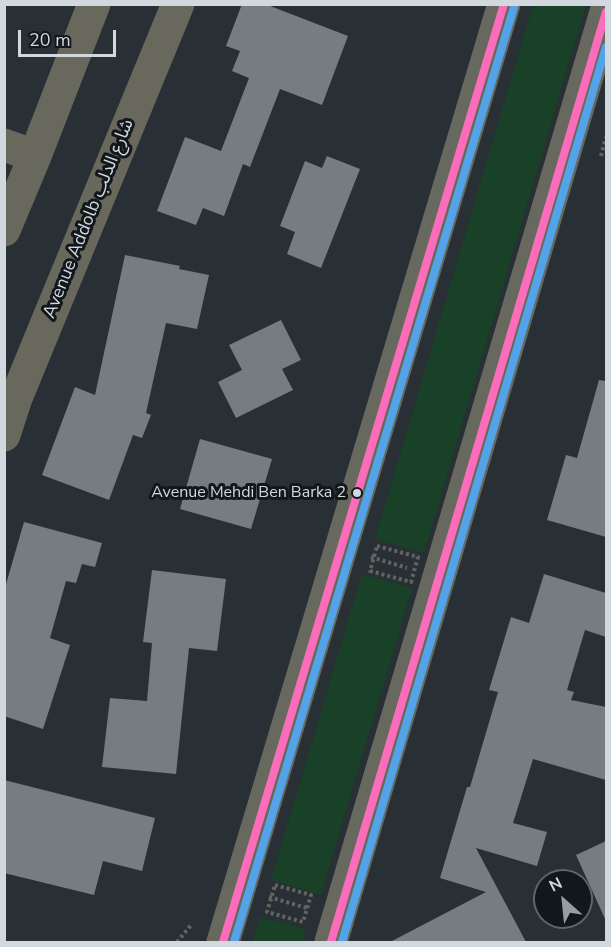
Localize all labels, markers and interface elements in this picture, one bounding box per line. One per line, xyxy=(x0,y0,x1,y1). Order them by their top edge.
scale bar xyxy=(21,18,118,56)
text: 20 m xyxy=(29,28,71,52)
street label: Avenue Addolb شارع الدلب xyxy=(39,116,139,322)
place label: Avenue Mehdi Ben Barka 2 xyxy=(151,483,346,503)
marker: Avenue Mehdi Ben Barka 2 xyxy=(351,487,363,499)
north arrow xyxy=(533,869,593,929)
text: N xyxy=(545,872,566,897)

